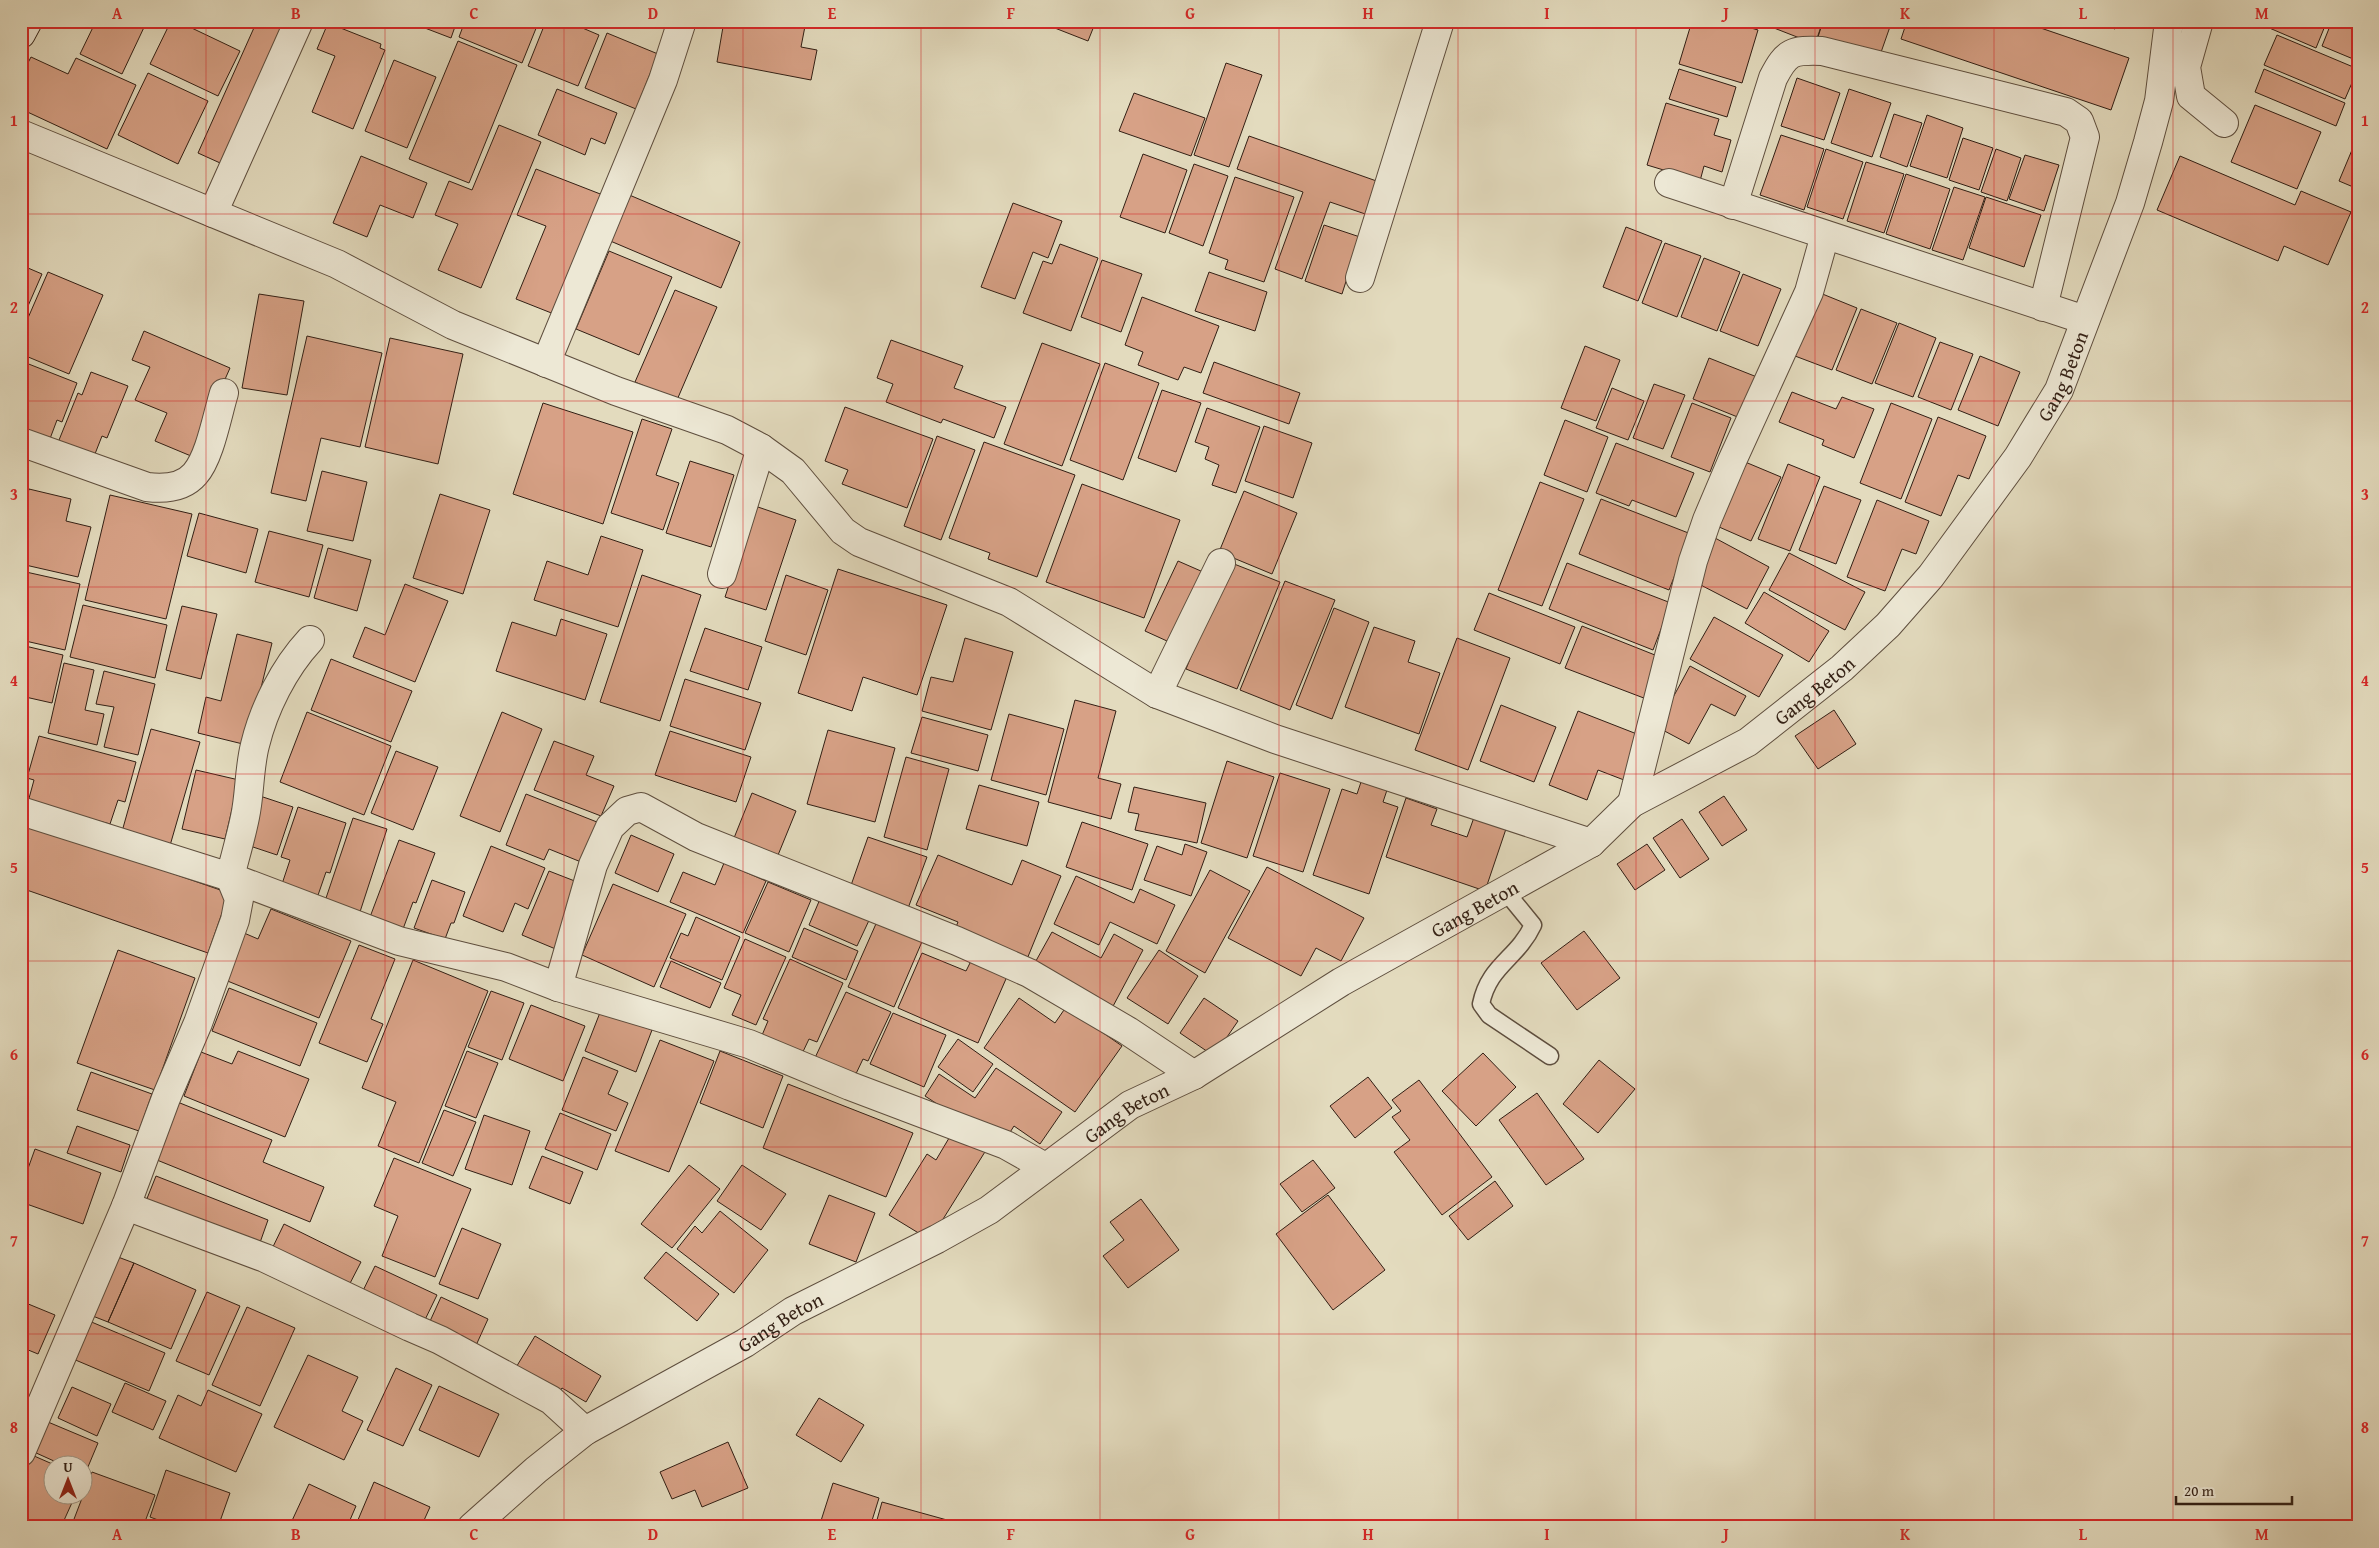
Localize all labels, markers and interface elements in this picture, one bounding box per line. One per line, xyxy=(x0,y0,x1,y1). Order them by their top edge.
text: A xyxy=(112,1,123,25)
text: B xyxy=(291,1,301,25)
text: C xyxy=(469,1,479,25)
text: D xyxy=(648,1,658,25)
text: E xyxy=(828,1,837,25)
text: F xyxy=(1007,1,1015,25)
text: G xyxy=(1185,1,1195,25)
text: H xyxy=(1362,1,1374,25)
text: I xyxy=(1544,1,1550,25)
text: J xyxy=(1720,1,1729,25)
text: K xyxy=(1900,1,1911,25)
text: L xyxy=(2079,1,2088,25)
text: M xyxy=(2255,1,2269,25)
text: 1 xyxy=(10,108,18,132)
text: 1 xyxy=(2361,108,2369,132)
text: 2 xyxy=(10,295,18,319)
text: 2 xyxy=(2361,295,2369,319)
street label: Gang Beton xyxy=(2029,327,2095,426)
text: 3 xyxy=(10,482,18,506)
text: 3 xyxy=(2361,482,2369,506)
street label: Gang Beton xyxy=(1767,649,1861,731)
text: 4 xyxy=(10,668,18,692)
text: 4 xyxy=(2361,668,2369,692)
text: 5 xyxy=(10,855,18,879)
text: 5 xyxy=(2361,855,2369,879)
street label: Gang Beton xyxy=(1425,872,1523,944)
text: 6 xyxy=(10,1042,18,1066)
text: 6 xyxy=(2361,1042,2369,1066)
street label: Gang Beton xyxy=(1077,1074,1173,1149)
text: 7 xyxy=(10,1228,18,1252)
text: 7 xyxy=(2361,1228,2369,1252)
street label: Gang Beton xyxy=(732,1284,828,1359)
text: 8 xyxy=(10,1415,18,1439)
text: 8 xyxy=(2361,1415,2369,1439)
north arrow xyxy=(42,1456,92,1506)
text: U xyxy=(63,1457,73,1477)
scale bar xyxy=(2176,1473,2293,1505)
text: 20 m xyxy=(2184,1480,2215,1501)
text: A xyxy=(112,1522,123,1546)
text: B xyxy=(291,1522,301,1546)
text: C xyxy=(469,1522,479,1546)
text: D xyxy=(648,1522,658,1546)
text: E xyxy=(828,1522,837,1546)
text: F xyxy=(1007,1522,1015,1546)
text: G xyxy=(1185,1522,1195,1546)
text: H xyxy=(1362,1522,1374,1546)
text: I xyxy=(1544,1522,1550,1546)
text: J xyxy=(1720,1522,1729,1546)
text: K xyxy=(1900,1522,1911,1546)
text: L xyxy=(2079,1522,2088,1546)
text: M xyxy=(2255,1522,2269,1546)

